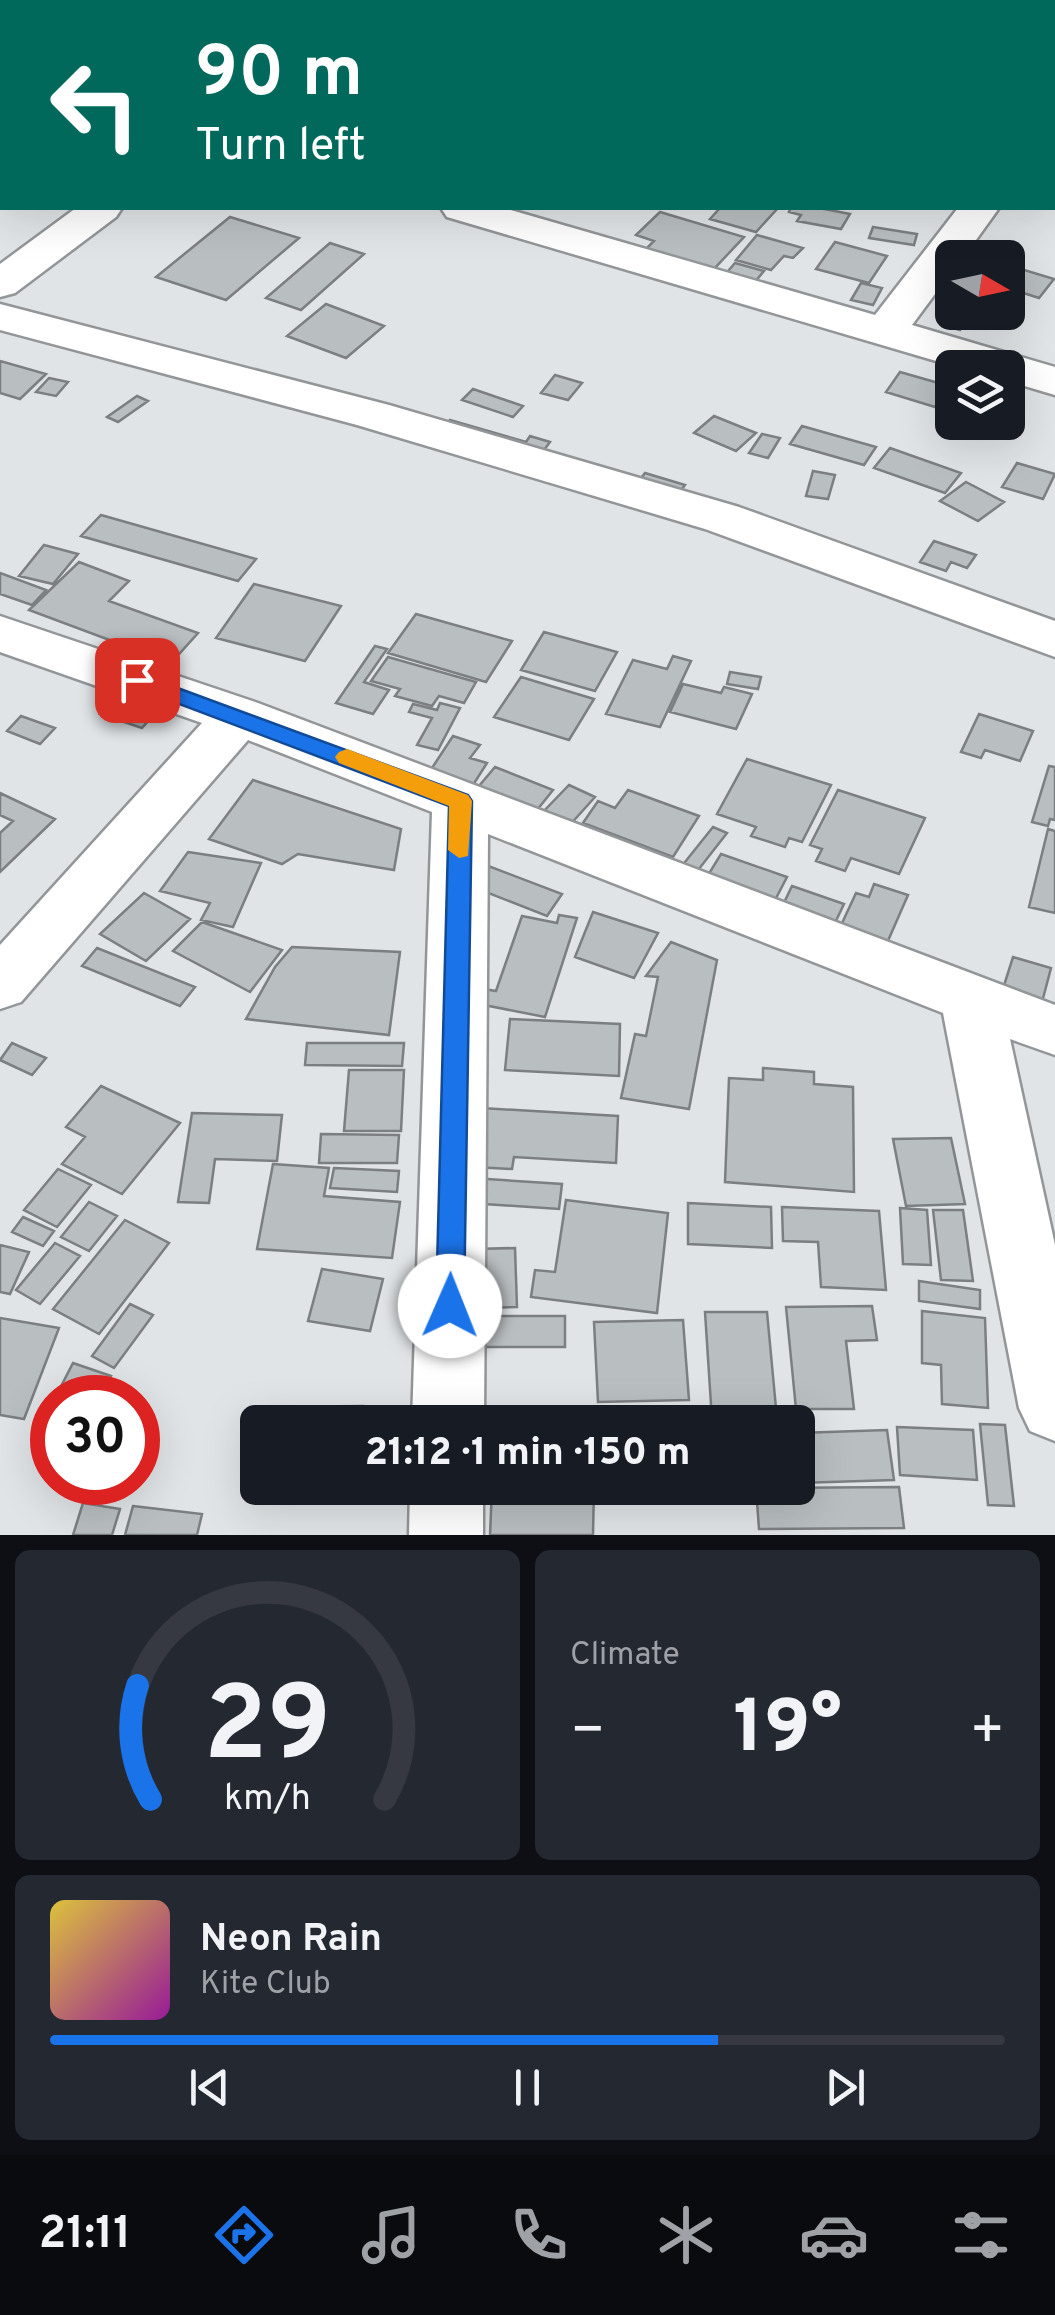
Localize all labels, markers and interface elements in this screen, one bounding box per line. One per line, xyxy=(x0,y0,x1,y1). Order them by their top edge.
text: 90 m xyxy=(195,32,363,121)
icon: left xyxy=(30,40,160,170)
text: Turn left xyxy=(195,119,366,176)
north arrow xyxy=(935,240,1025,330)
map controls xyxy=(935,240,1025,440)
button: layers xyxy=(935,350,1025,440)
pin xyxy=(95,638,180,723)
icon: arrive xyxy=(110,653,165,708)
position arrow xyxy=(398,1254,502,1358)
speed limit sign: 30 xyxy=(30,1375,160,1505)
text: 21:12 · 1 min · 150 m xyxy=(365,1430,690,1479)
text: Climate xyxy=(570,1636,680,1676)
text: 29 xyxy=(204,1665,331,1797)
text: 19° xyxy=(733,1684,842,1779)
text: − xyxy=(570,1698,605,1768)
text: + xyxy=(970,1698,1005,1768)
text: km/h xyxy=(224,1777,311,1823)
text: Neon Rain xyxy=(200,1916,382,1965)
text: Kite Club xyxy=(200,1965,331,2005)
icon: previous xyxy=(182,2060,237,2115)
icon: pause xyxy=(500,2060,555,2115)
icon: next xyxy=(818,2060,873,2115)
icon: directions xyxy=(209,2200,279,2270)
icon: music xyxy=(356,2200,426,2270)
icon: phone xyxy=(504,2200,574,2270)
icon: climate xyxy=(651,2200,721,2270)
icon: car xyxy=(799,2200,869,2270)
icon: filters xyxy=(946,2200,1016,2270)
text: 21:11 xyxy=(39,2207,131,2264)

